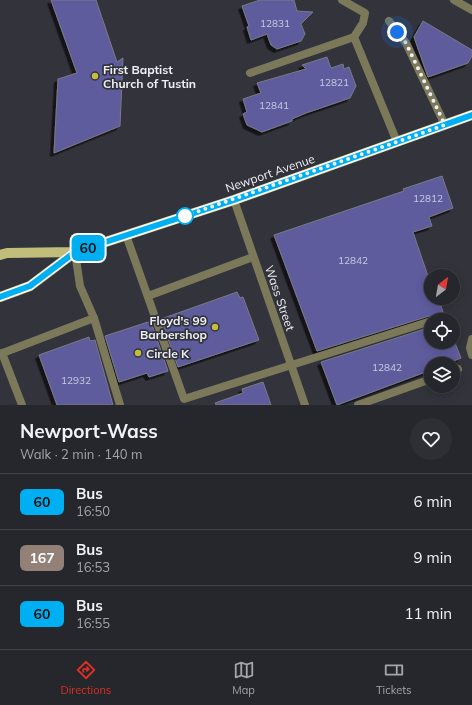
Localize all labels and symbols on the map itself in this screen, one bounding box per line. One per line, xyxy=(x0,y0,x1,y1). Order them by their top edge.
house number: 12831 xyxy=(260,17,290,30)
your location xyxy=(387,22,407,42)
place label: First Baptist Church of Tustin xyxy=(103,62,196,91)
marker: First Baptist Church of Tustin xyxy=(90,71,100,81)
house number: 12821 xyxy=(319,76,349,89)
house number: 12841 xyxy=(259,99,289,112)
street label: Newport Avenue xyxy=(223,151,317,195)
house number: 12812 xyxy=(413,192,443,205)
unlabelled marker xyxy=(176,207,194,225)
line badge: 60 xyxy=(70,235,106,261)
house number: 12842 xyxy=(338,254,368,267)
street label: Wass Street xyxy=(262,263,298,333)
north arrow xyxy=(424,269,460,305)
place label: Floyd's 99 Barbershop xyxy=(140,313,207,342)
marker: Floyd's 99 Barbershop xyxy=(210,322,220,332)
place label: Circle K xyxy=(146,346,190,361)
marker: Circle K xyxy=(133,348,143,358)
house number: 12842 xyxy=(372,361,402,374)
house number: 12932 xyxy=(61,374,91,387)

